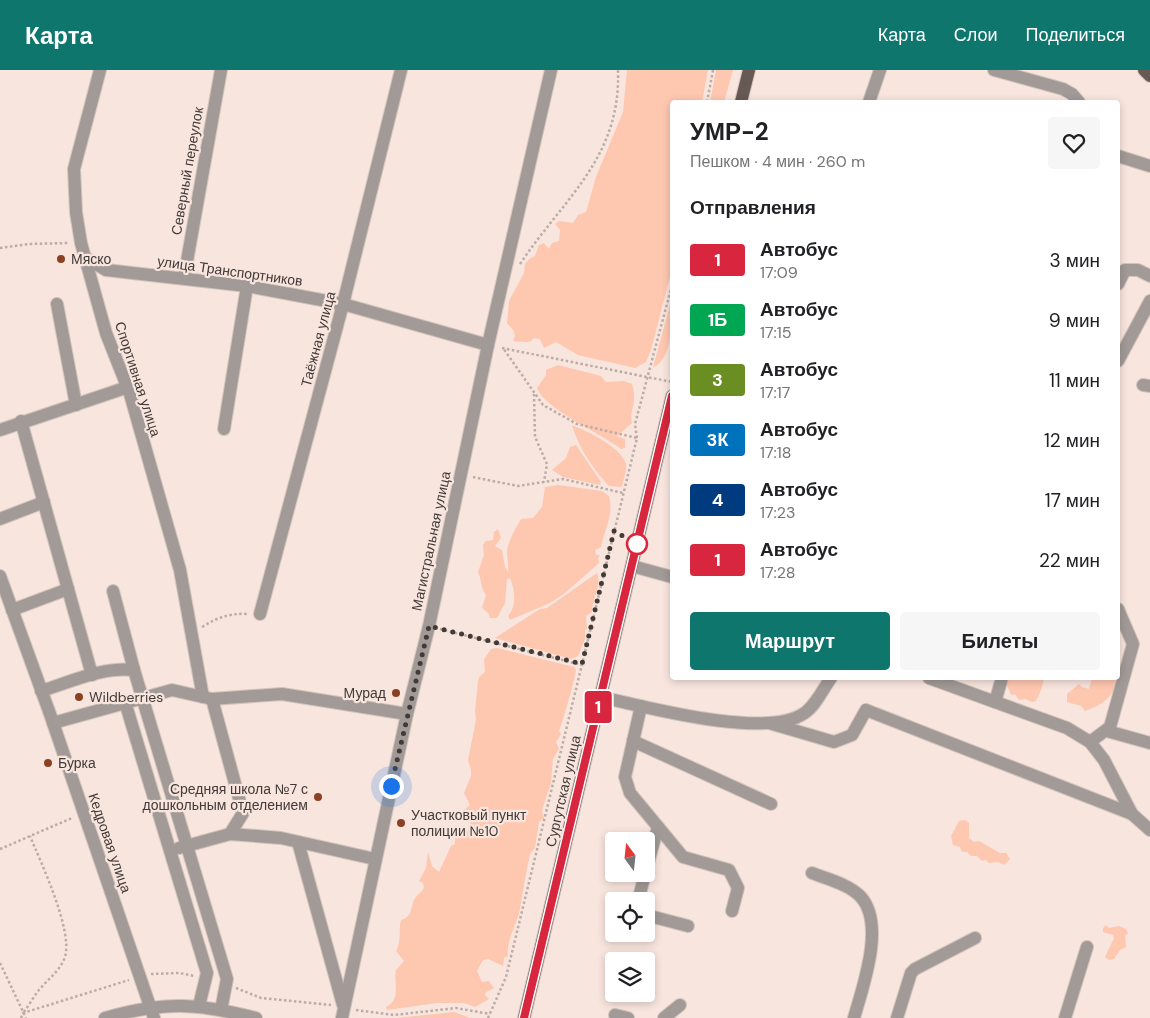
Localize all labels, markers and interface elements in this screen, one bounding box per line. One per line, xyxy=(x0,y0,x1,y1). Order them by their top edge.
text: Карта xyxy=(25,20,93,51)
text: Карта xyxy=(878,23,926,47)
text: Слои xyxy=(954,23,998,47)
text: Поделиться xyxy=(1026,23,1125,47)
street label: Северный переулок xyxy=(167,105,207,236)
text: УМР-2 xyxy=(690,116,769,147)
button: heart xyxy=(1048,117,1100,169)
text: Пешком · 4 мин · 260 m xyxy=(690,151,865,172)
text: Отправления xyxy=(690,195,816,220)
text: Автобус xyxy=(760,237,838,262)
text: 1 xyxy=(714,248,721,272)
text: 3 мин xyxy=(1050,248,1100,273)
place label: Мяско xyxy=(71,250,112,268)
street label: улица Транспортников xyxy=(156,252,304,290)
marker: Мяско xyxy=(55,253,67,265)
text: 17:09 xyxy=(760,262,798,283)
street label: Таёжная улица xyxy=(297,289,339,389)
text: Автобус xyxy=(760,297,838,322)
text: 1Б xyxy=(708,308,727,332)
text: 9 мин xyxy=(1049,308,1100,333)
street label: Спортивная улица xyxy=(111,319,165,439)
text: 17:15 xyxy=(760,322,792,343)
text: Автобус xyxy=(760,357,838,382)
text: 3 xyxy=(712,368,723,392)
text: 11 мин xyxy=(1049,368,1100,393)
text: 17:17 xyxy=(760,382,790,403)
text: Автобус xyxy=(760,417,838,442)
text: 3К xyxy=(707,428,728,452)
text: 12 мин xyxy=(1044,428,1100,453)
text: 17:18 xyxy=(760,442,792,463)
street label: Магистральная улица xyxy=(407,469,455,612)
text: Автобус xyxy=(760,477,838,502)
text: 4 xyxy=(712,488,723,512)
text: 17 мин xyxy=(1045,488,1100,513)
text: 17:23 xyxy=(760,502,795,523)
unlabelled marker xyxy=(626,533,648,555)
text: Автобус xyxy=(760,537,838,562)
text: 1 xyxy=(714,548,721,572)
text: 22 мин xyxy=(1039,548,1100,573)
text: 17:28 xyxy=(760,562,795,583)
button: Маршрут xyxy=(690,612,890,670)
button: Билеты xyxy=(900,612,1100,670)
place label: Мурад xyxy=(344,684,386,702)
marker: Мурад xyxy=(390,687,402,699)
place label: Wildberries xyxy=(89,688,163,706)
marker: Wildberries xyxy=(73,691,85,703)
line badge: 1 xyxy=(582,691,614,723)
text: 1 xyxy=(595,695,601,719)
street label: Сургутская улица xyxy=(541,733,585,849)
place label: Бурка xyxy=(58,754,96,772)
marker: Бурка xyxy=(42,757,54,769)
your location xyxy=(379,774,404,799)
place label: Средняя школа №7 с дошкольным отделением xyxy=(143,780,308,814)
street label: Кедровая улица xyxy=(85,791,136,895)
marker: Средняя школа №7 с дошкольным отделением xyxy=(312,791,324,803)
place label: Участковый пункт полиции №10 xyxy=(411,806,527,840)
marker: Участковый пункт полиции №10 xyxy=(395,817,407,829)
north arrow xyxy=(605,832,655,882)
map controls xyxy=(605,832,655,1002)
button: locate xyxy=(605,892,655,942)
button: layers xyxy=(605,952,655,1002)

